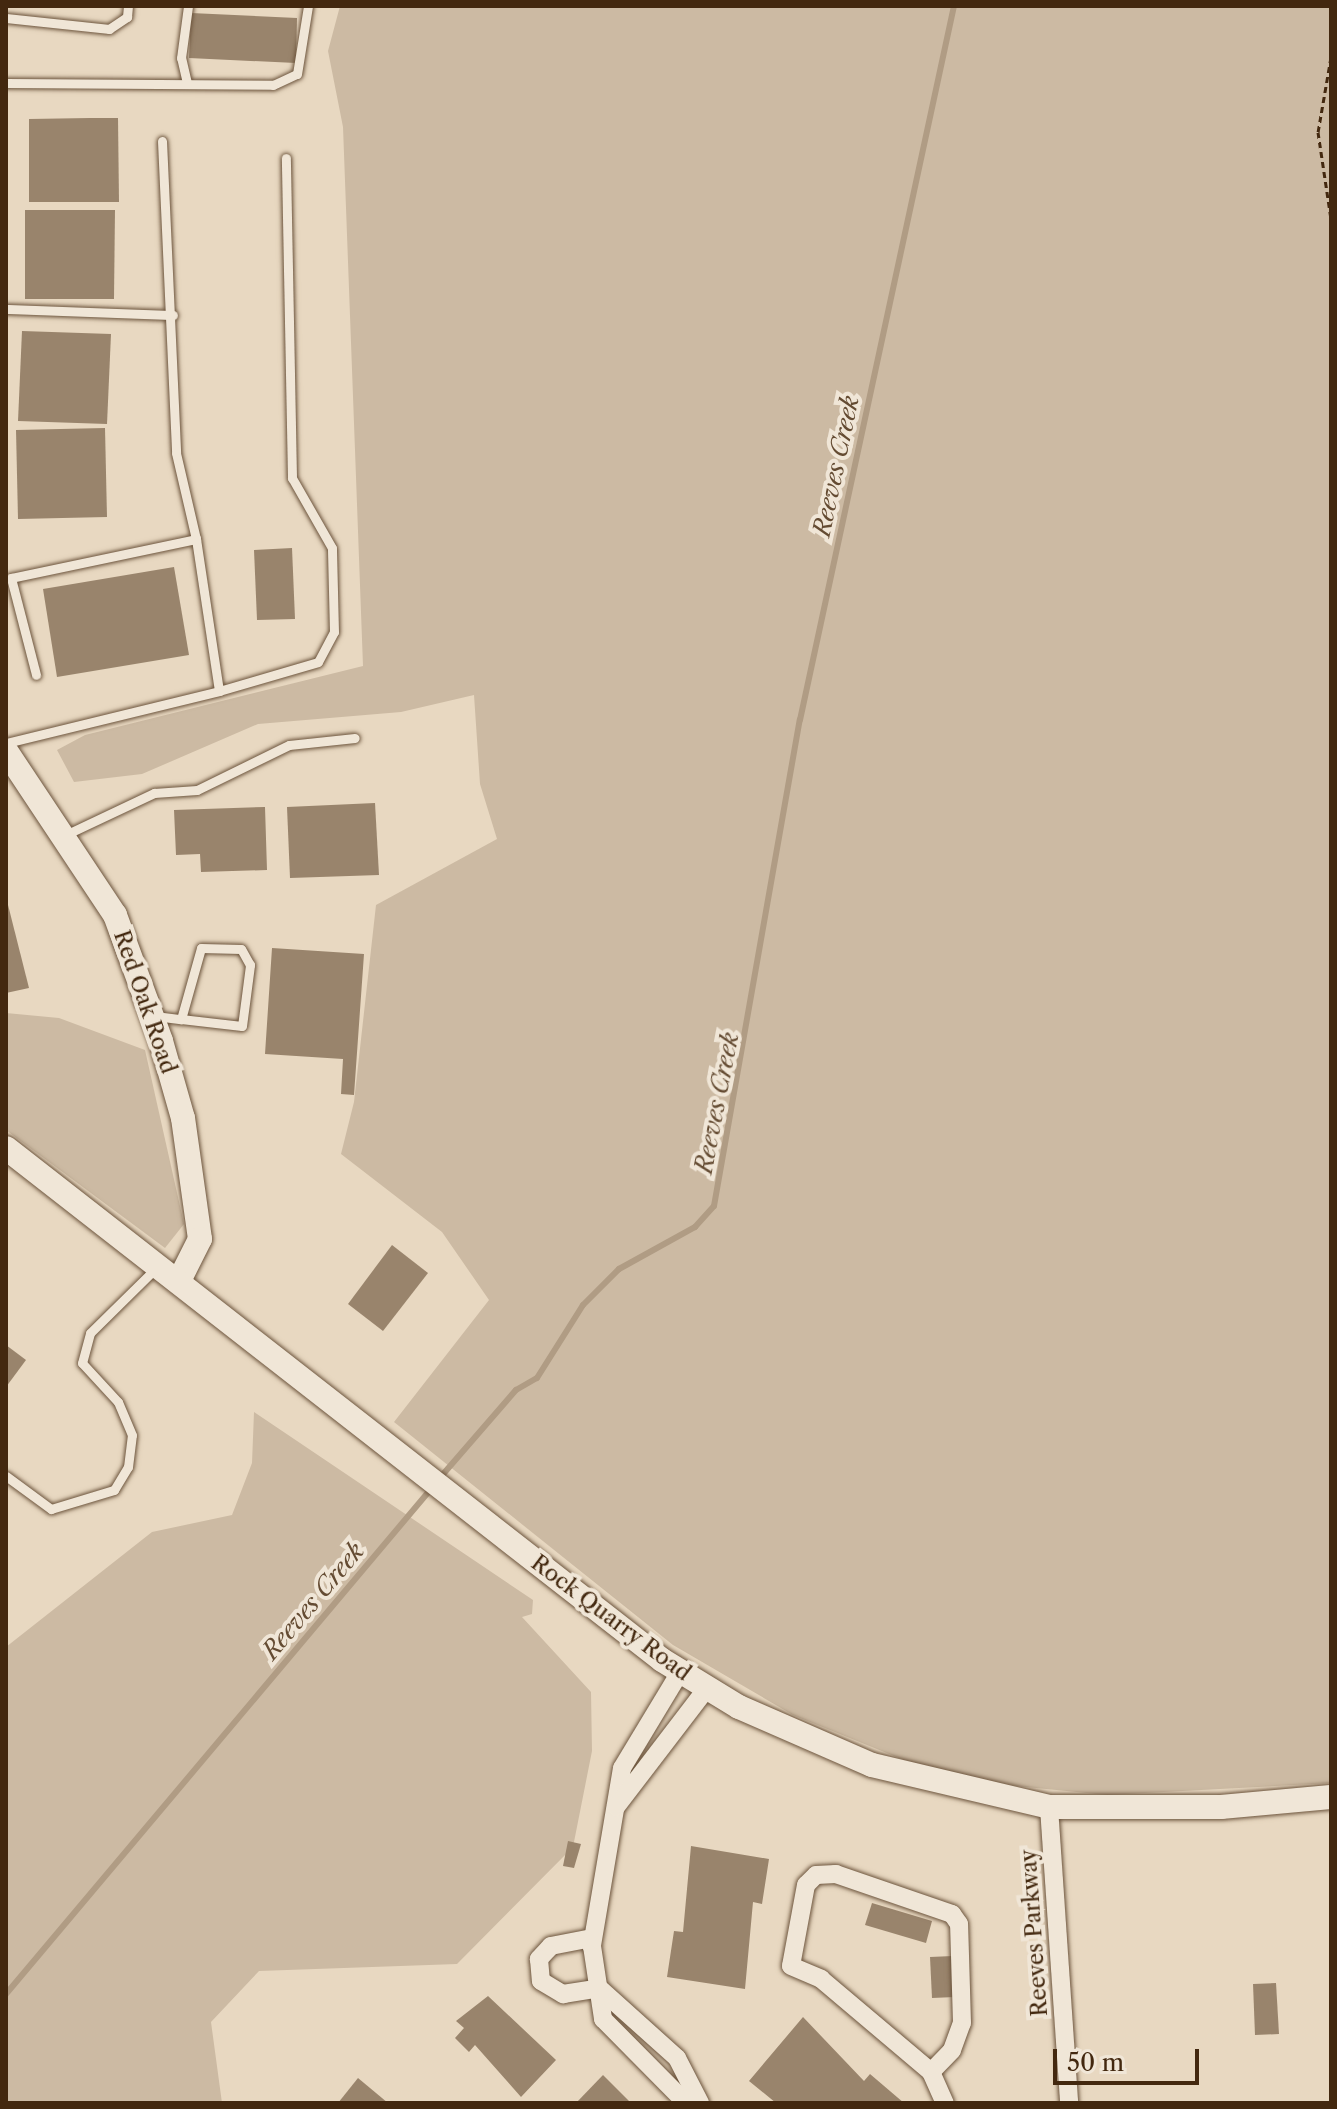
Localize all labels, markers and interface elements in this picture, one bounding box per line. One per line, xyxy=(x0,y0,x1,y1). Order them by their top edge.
water label: Reeves Creek xyxy=(807,393,865,539)
street label: Red Oak Road xyxy=(108,927,182,1077)
water label: Reeves Creek xyxy=(689,1030,745,1176)
water label: Reeves Creek xyxy=(256,1537,370,1665)
street label: Rock Quarry Road xyxy=(526,1549,696,1687)
street label: Reeves Parkway xyxy=(1015,1849,1053,2017)
scale bar xyxy=(1057,2033,1203,2083)
text: 50 m xyxy=(1067,2048,1124,2077)

